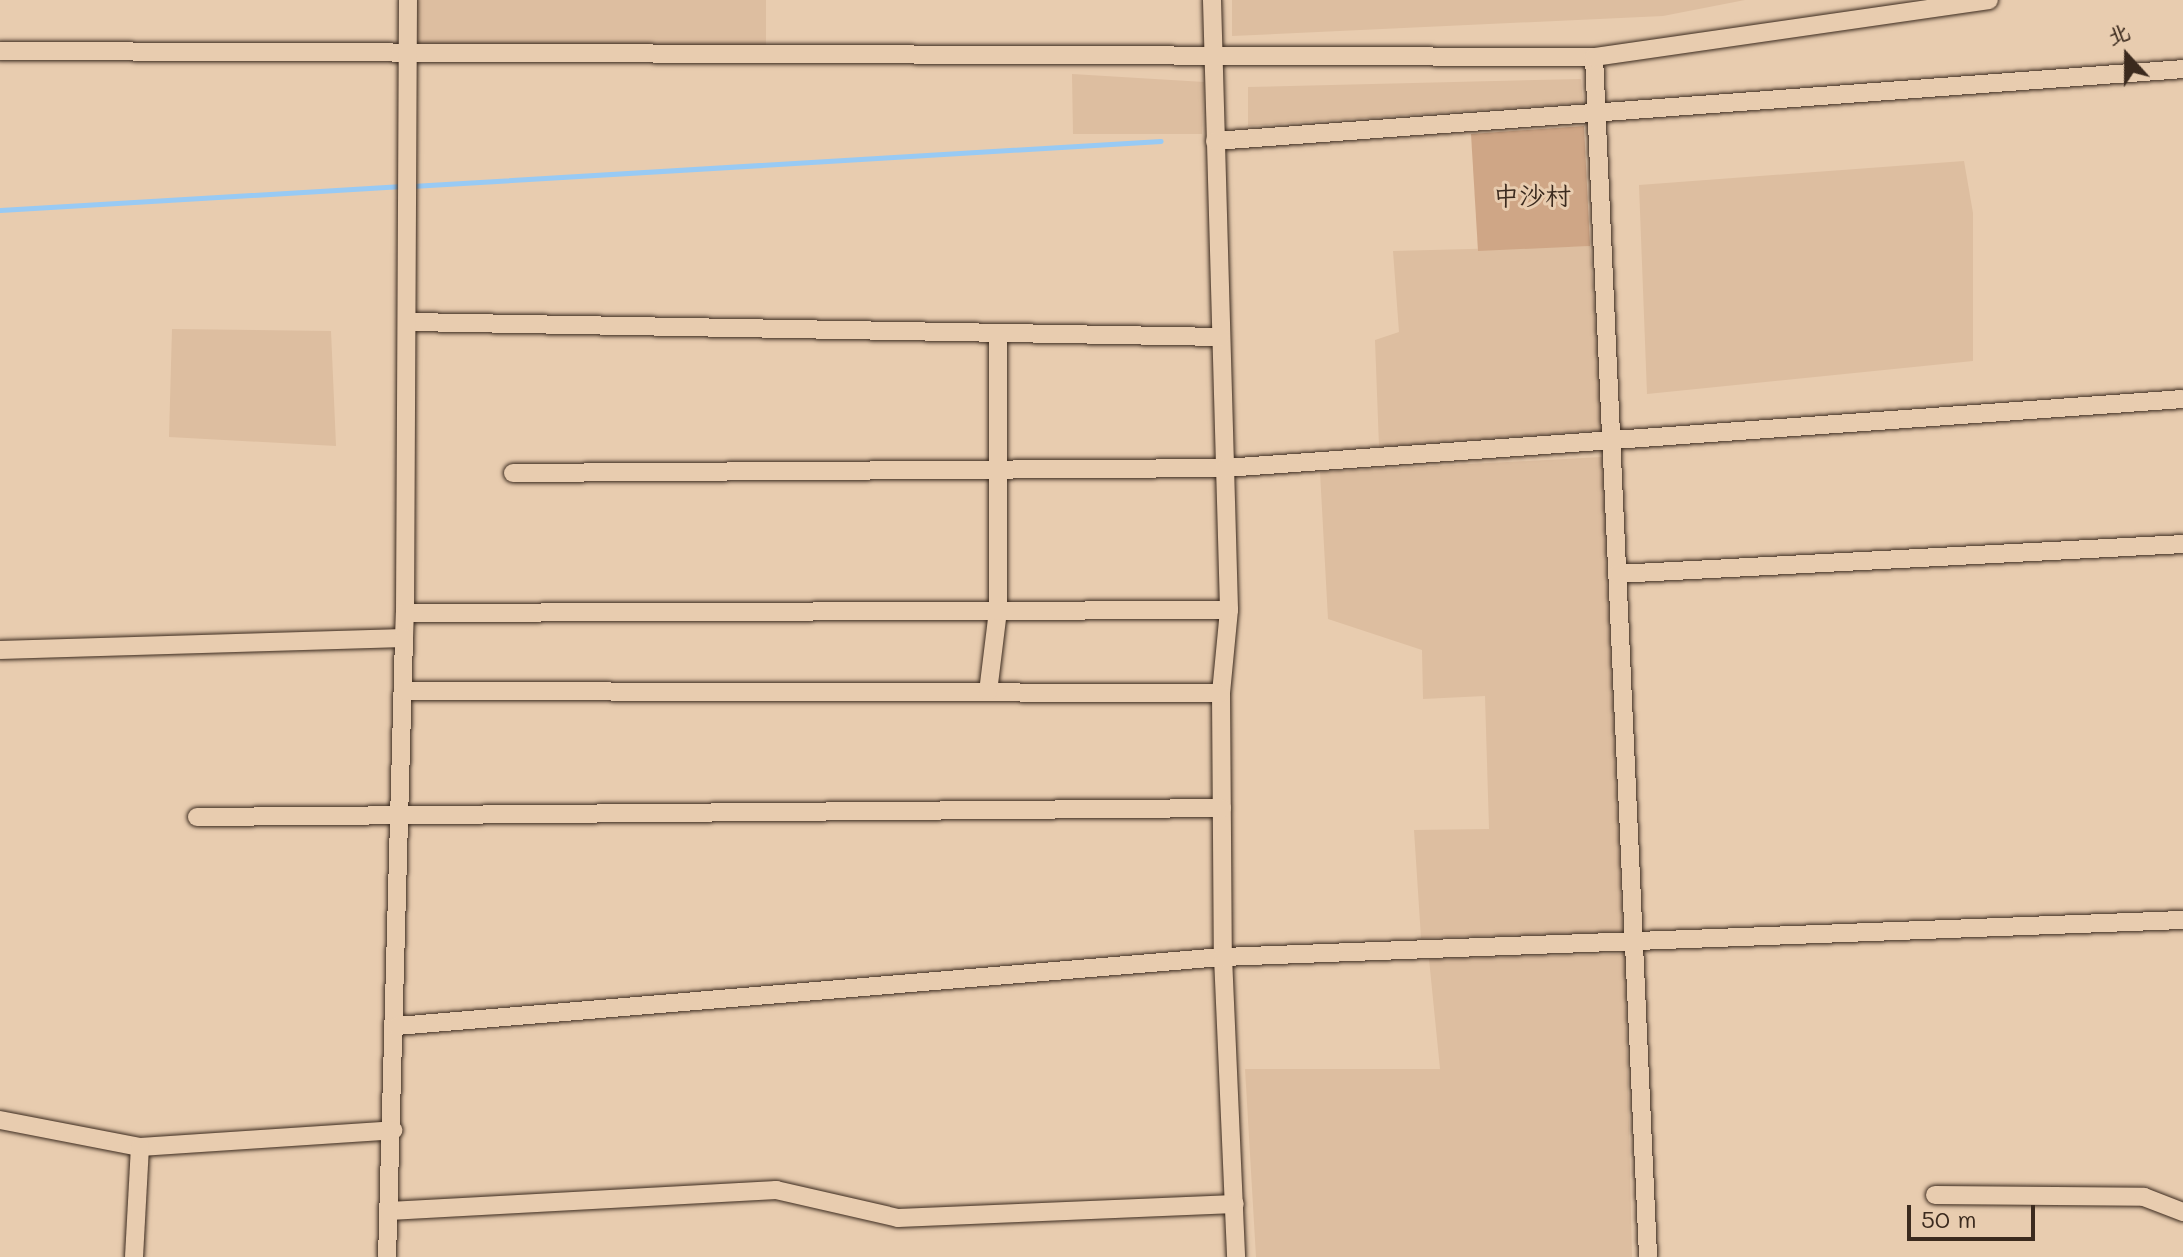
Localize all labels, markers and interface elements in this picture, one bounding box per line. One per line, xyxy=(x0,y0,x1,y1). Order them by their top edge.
north arrow xyxy=(2087,16,2167,96)
text: 北 xyxy=(2103,16,2134,51)
district label: 中沙村 xyxy=(1493,180,1571,212)
scale bar xyxy=(1911,1189,2039,1239)
text: 50 m xyxy=(1921,1203,1977,1234)

